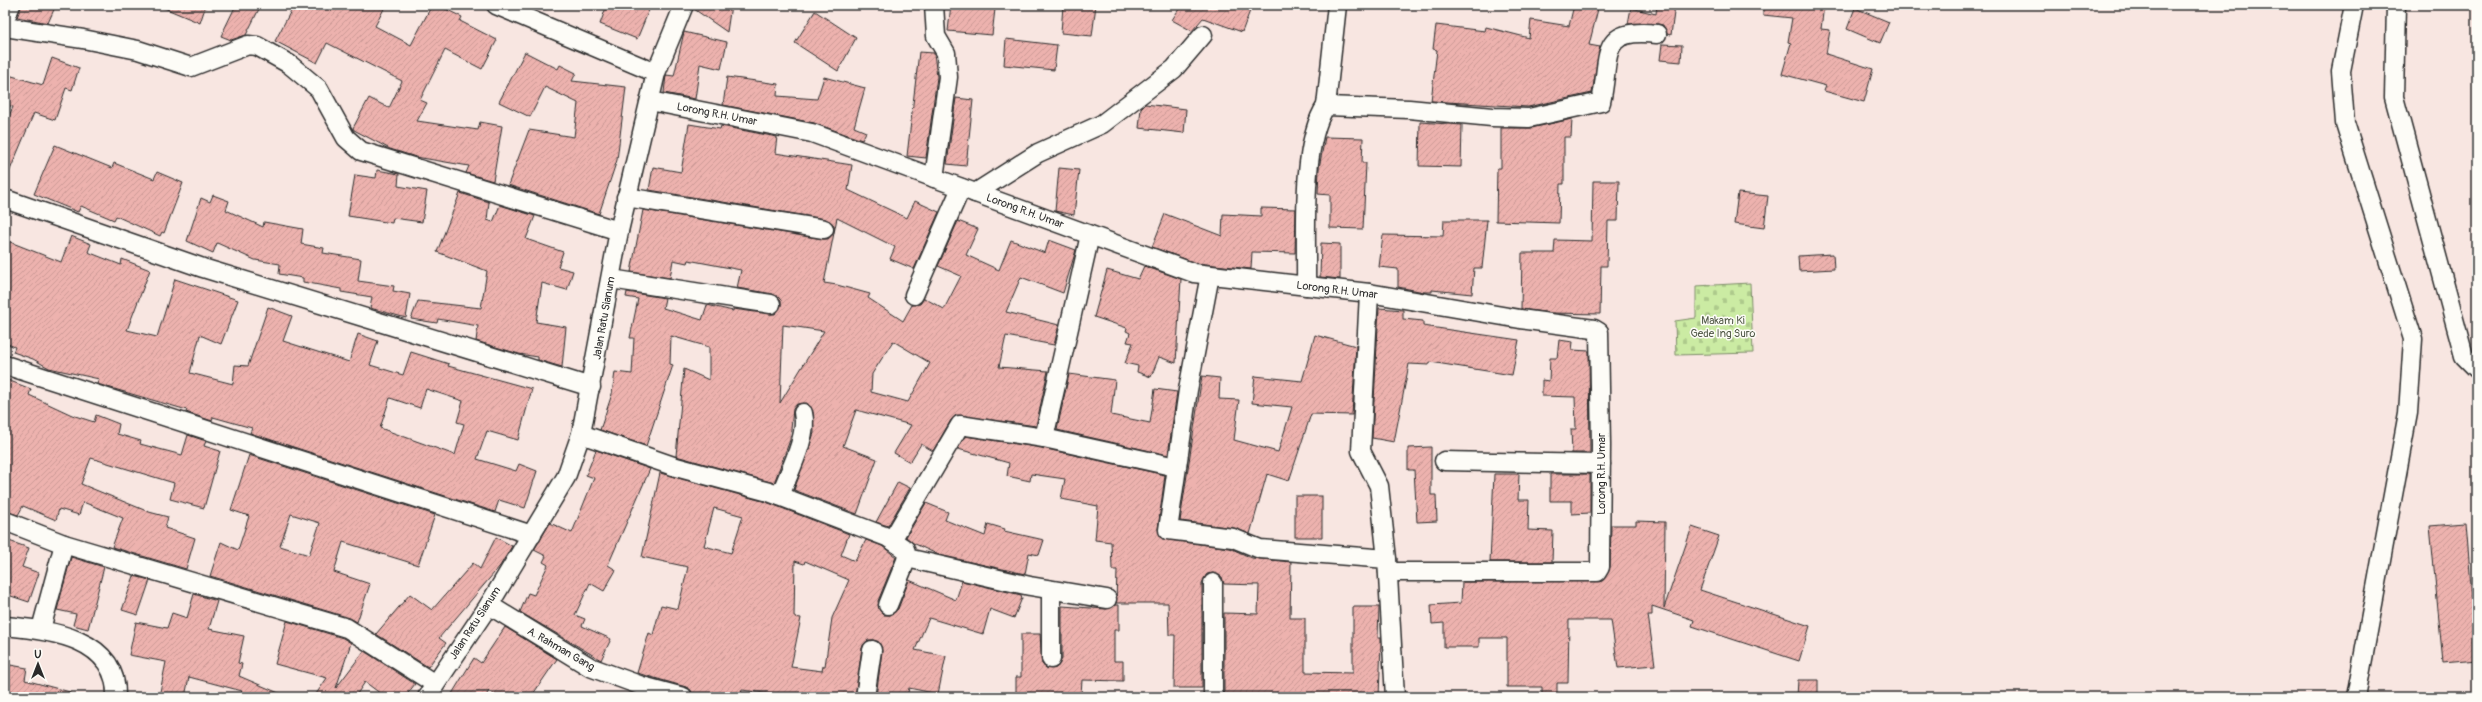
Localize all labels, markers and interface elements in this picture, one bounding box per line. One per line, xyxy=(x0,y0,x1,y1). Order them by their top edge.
street label: Lorong R.H. Umar xyxy=(676,100,758,128)
street label: Lorong R.H. Umar xyxy=(984,191,1066,231)
street label: Jalan Ratu Sianum xyxy=(590,275,618,361)
street label: Lorong R.H. Umar xyxy=(1296,279,1378,301)
park label: Makam Ki Gede Ing Suro xyxy=(1691,314,1756,340)
street label: Lorong R.H. Umar xyxy=(1595,433,1608,515)
street label: Jalan Ratu Sianum xyxy=(447,584,504,662)
street label: A. Rahman Gang xyxy=(525,624,597,674)
north arrow xyxy=(18,644,58,684)
text: U xyxy=(34,648,42,661)

